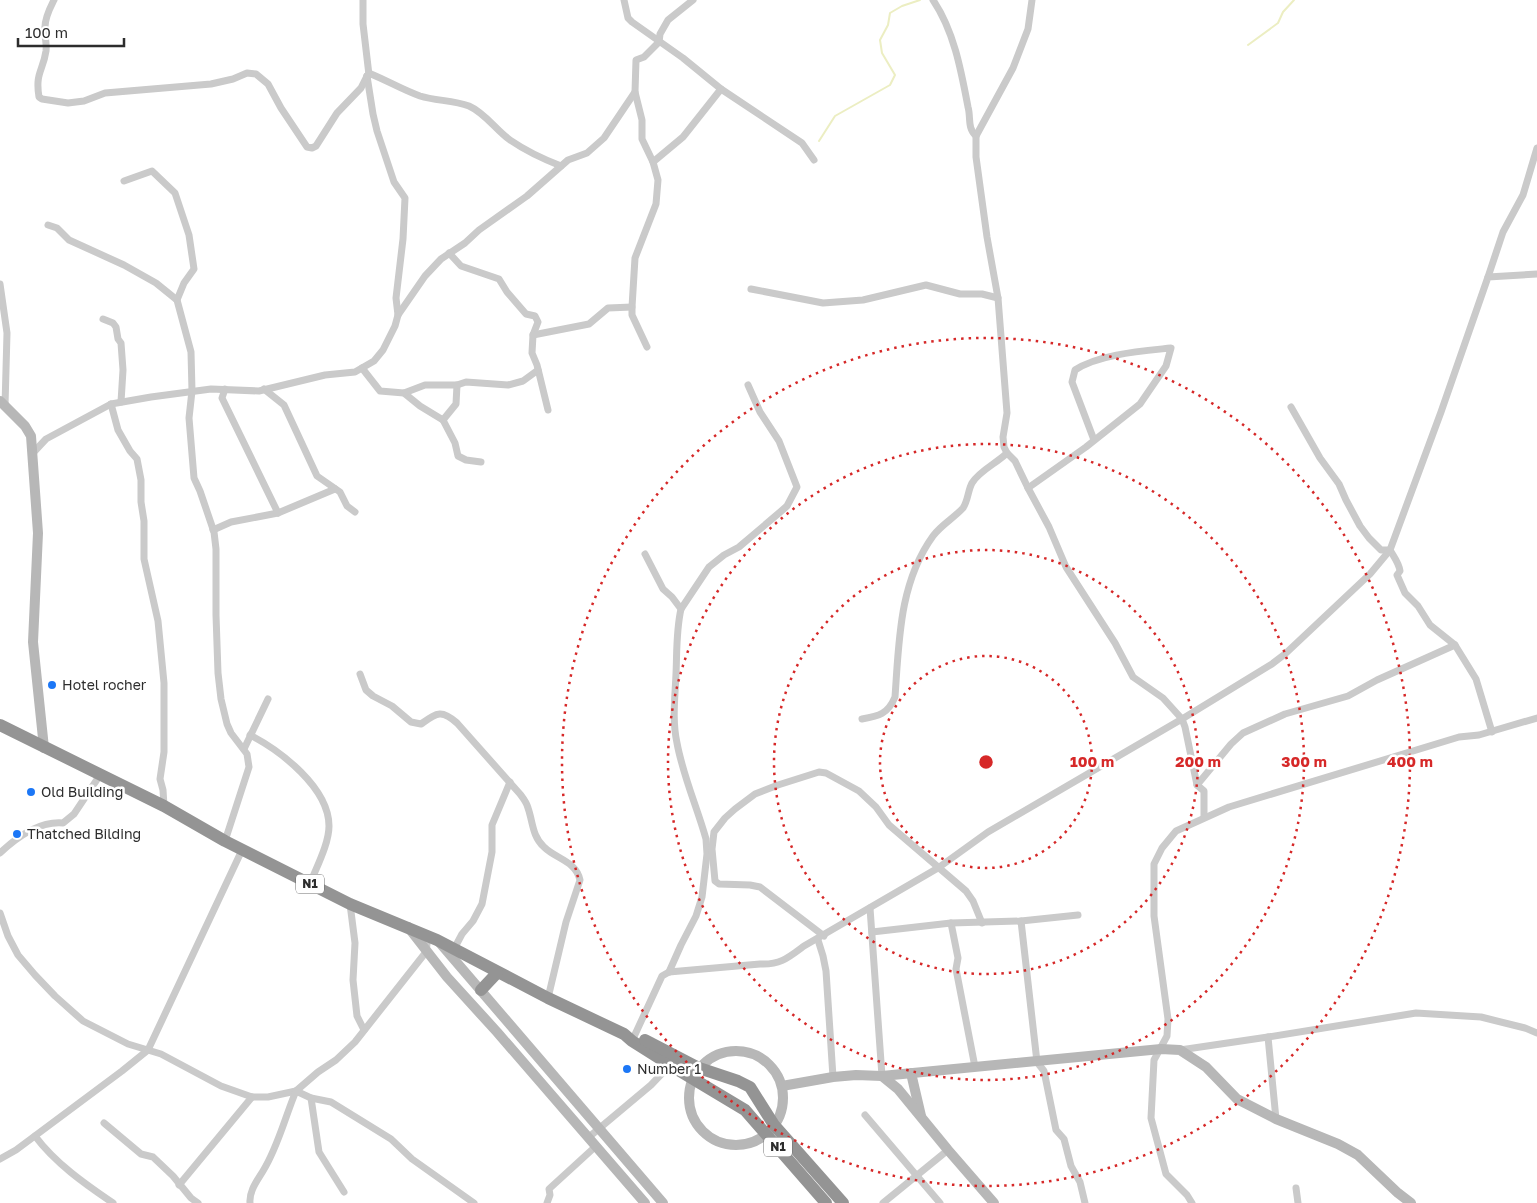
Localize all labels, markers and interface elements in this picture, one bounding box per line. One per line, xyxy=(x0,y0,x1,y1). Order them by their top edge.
scale bar xyxy=(18,15,124,47)
text: 100 m xyxy=(25,23,68,41)
place label: Hotel rocher xyxy=(62,676,147,693)
marker: Hotel rocher xyxy=(46,679,58,691)
text: 100 m xyxy=(1070,752,1114,770)
text: 200 m xyxy=(1175,752,1221,770)
text: 300 m xyxy=(1281,752,1327,770)
text: 400 m xyxy=(1387,752,1433,770)
centre of rings xyxy=(977,753,995,771)
place label: Old Building xyxy=(41,783,123,800)
marker: Old Building xyxy=(25,786,37,798)
place label: Thatched Bilding xyxy=(27,825,141,842)
marker: Thatched Bilding xyxy=(11,828,23,840)
road number: N1 xyxy=(296,874,324,894)
place label: Number 1 xyxy=(637,1060,701,1077)
marker: Number 1 xyxy=(621,1063,633,1075)
road number: N1 xyxy=(764,1138,792,1156)

